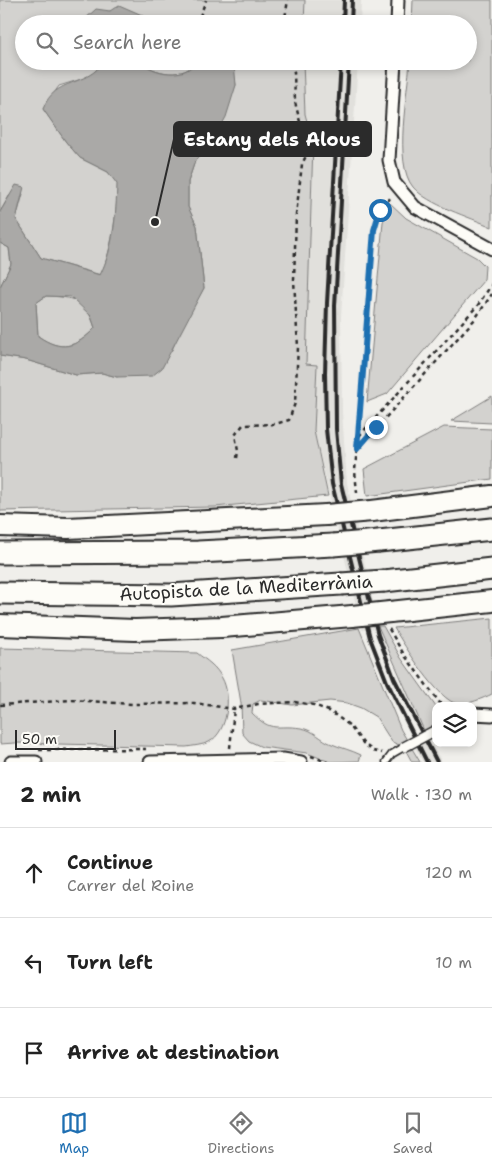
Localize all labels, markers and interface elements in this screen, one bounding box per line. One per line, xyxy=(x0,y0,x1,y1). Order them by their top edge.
search box xyxy=(15,15,477,70)
icon: search xyxy=(33,29,61,57)
text: Search here xyxy=(73,30,182,55)
callout: Estany dels Alous xyxy=(174,122,371,156)
text: Estany dels Alous xyxy=(183,127,361,152)
route start xyxy=(369,199,392,222)
route end xyxy=(365,416,388,439)
street label: Autopista de la Mediterrània xyxy=(119,569,373,607)
map controls xyxy=(432,702,477,747)
button: layers xyxy=(432,702,477,747)
scale bar xyxy=(15,727,116,750)
text: 50 m xyxy=(22,730,57,748)
text: 2 min xyxy=(20,781,81,809)
text: Walk · 130 m xyxy=(371,784,472,805)
text: Continue xyxy=(67,850,153,875)
icon: ahead xyxy=(20,859,48,887)
text: 120 m xyxy=(425,862,472,883)
text: Carrer del Roine xyxy=(67,875,194,896)
icon: left xyxy=(20,949,48,977)
text: Turn left xyxy=(67,950,153,975)
text: 10 m xyxy=(435,952,472,973)
icon: arrive xyxy=(20,1039,48,1067)
text: Arrive at destination xyxy=(67,1040,279,1065)
tab: Map xyxy=(59,1109,89,1157)
tab: Directions xyxy=(208,1109,275,1157)
tab: Saved xyxy=(393,1109,433,1157)

